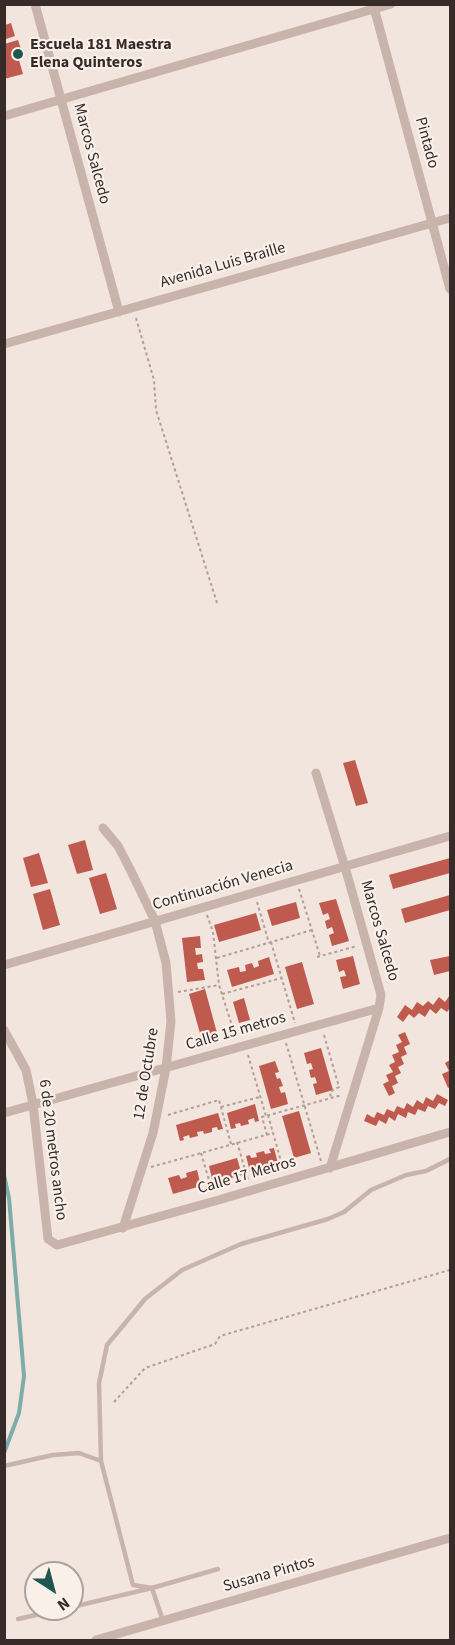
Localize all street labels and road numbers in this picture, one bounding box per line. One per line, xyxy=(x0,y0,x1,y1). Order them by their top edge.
street label: Marcos Salcedo xyxy=(68,101,114,207)
street label: Pintado xyxy=(410,115,442,171)
street label: Avenida Luis Braille xyxy=(158,239,288,293)
street label: Continuación Venecia xyxy=(151,857,295,915)
street label: Marcos Salcedo xyxy=(355,879,403,983)
street label: Calle 15 metros xyxy=(184,1009,288,1055)
street label: 12 de Octubre xyxy=(130,1026,164,1122)
street label: 6 de 20 metros ancho xyxy=(34,1078,70,1222)
street label: Calle 17 Metros xyxy=(196,1153,298,1199)
street label: Susana Pintos xyxy=(221,1553,317,1597)

